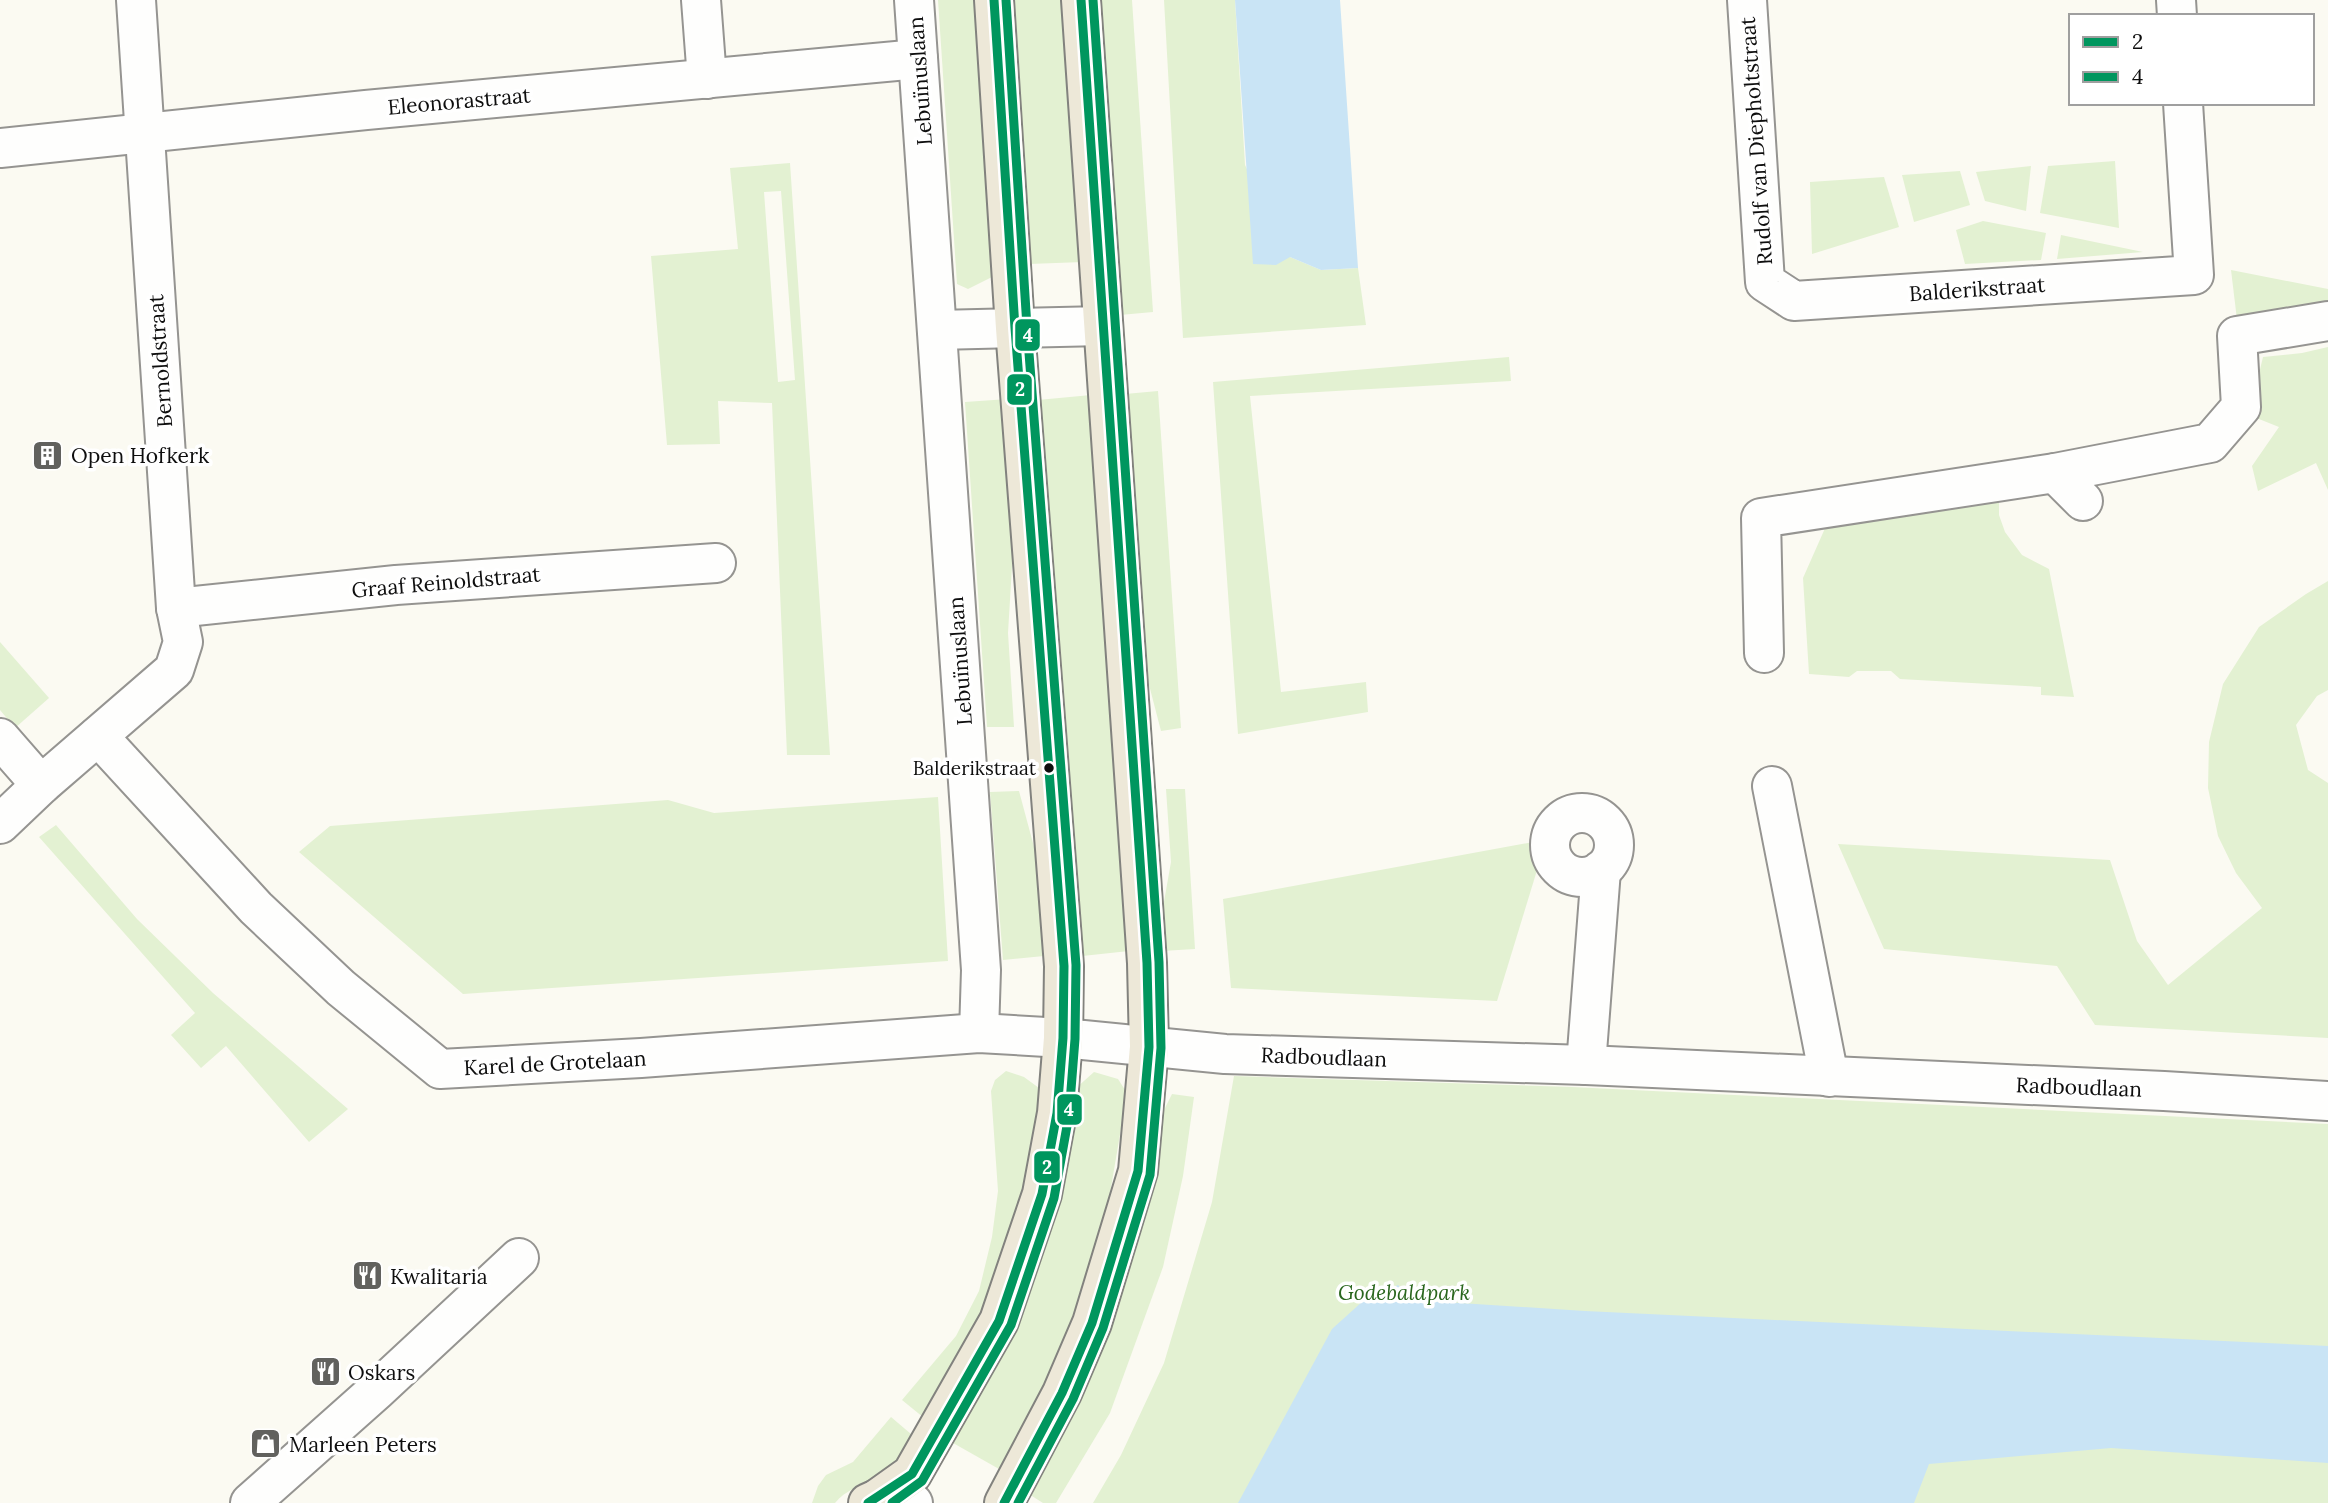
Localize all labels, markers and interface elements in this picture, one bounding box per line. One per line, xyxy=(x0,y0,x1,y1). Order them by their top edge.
legend xyxy=(2069,14,2314,105)
street label: Lebuïnuslaan xyxy=(902,15,938,146)
street label: Rudolf van Diepholtstraat xyxy=(1734,15,1778,266)
text: 2 xyxy=(2132,28,2143,55)
text: 4 xyxy=(2132,63,2143,90)
street label: Eleonorastraat xyxy=(386,81,533,121)
street label: Balderikstraat xyxy=(1908,271,2047,307)
street label: Bernoldstraat xyxy=(142,293,178,428)
line badge: 4 xyxy=(1014,318,1041,352)
text: 4 xyxy=(1023,323,1033,347)
line badge: 2 xyxy=(1006,373,1033,406)
text: 2 xyxy=(1015,377,1025,401)
building icon: Open Hofkerk xyxy=(31,438,65,472)
place label: Open Hofkerk xyxy=(71,442,210,469)
street label: Graaf Reinoldstraat xyxy=(351,560,542,604)
street label: Lebuïnuslaan xyxy=(942,595,978,726)
place label: Balderikstraat xyxy=(913,756,1037,780)
marker: Balderikstraat xyxy=(1042,761,1056,775)
street label: Radboudlaan xyxy=(1260,1041,1388,1073)
street label: Karel de Grotelaan xyxy=(463,1045,647,1081)
street label: Radboudlaan xyxy=(2015,1071,2143,1103)
line badge: 4 xyxy=(1056,1093,1083,1126)
text: 4 xyxy=(1064,1097,1074,1121)
line badge: 2 xyxy=(1033,1150,1061,1184)
text: 2 xyxy=(1042,1155,1052,1179)
restaurant icon: Kwalitaria xyxy=(350,1259,384,1293)
place label: Kwalitaria xyxy=(390,1263,488,1290)
park label: Godebaldpark xyxy=(1338,1279,1470,1306)
restaurant icon: Oskars xyxy=(308,1355,342,1389)
place label: Oskars xyxy=(348,1359,415,1386)
shop icon: Marleen Peters xyxy=(249,1427,283,1461)
place label: Marleen Peters xyxy=(289,1431,437,1458)

